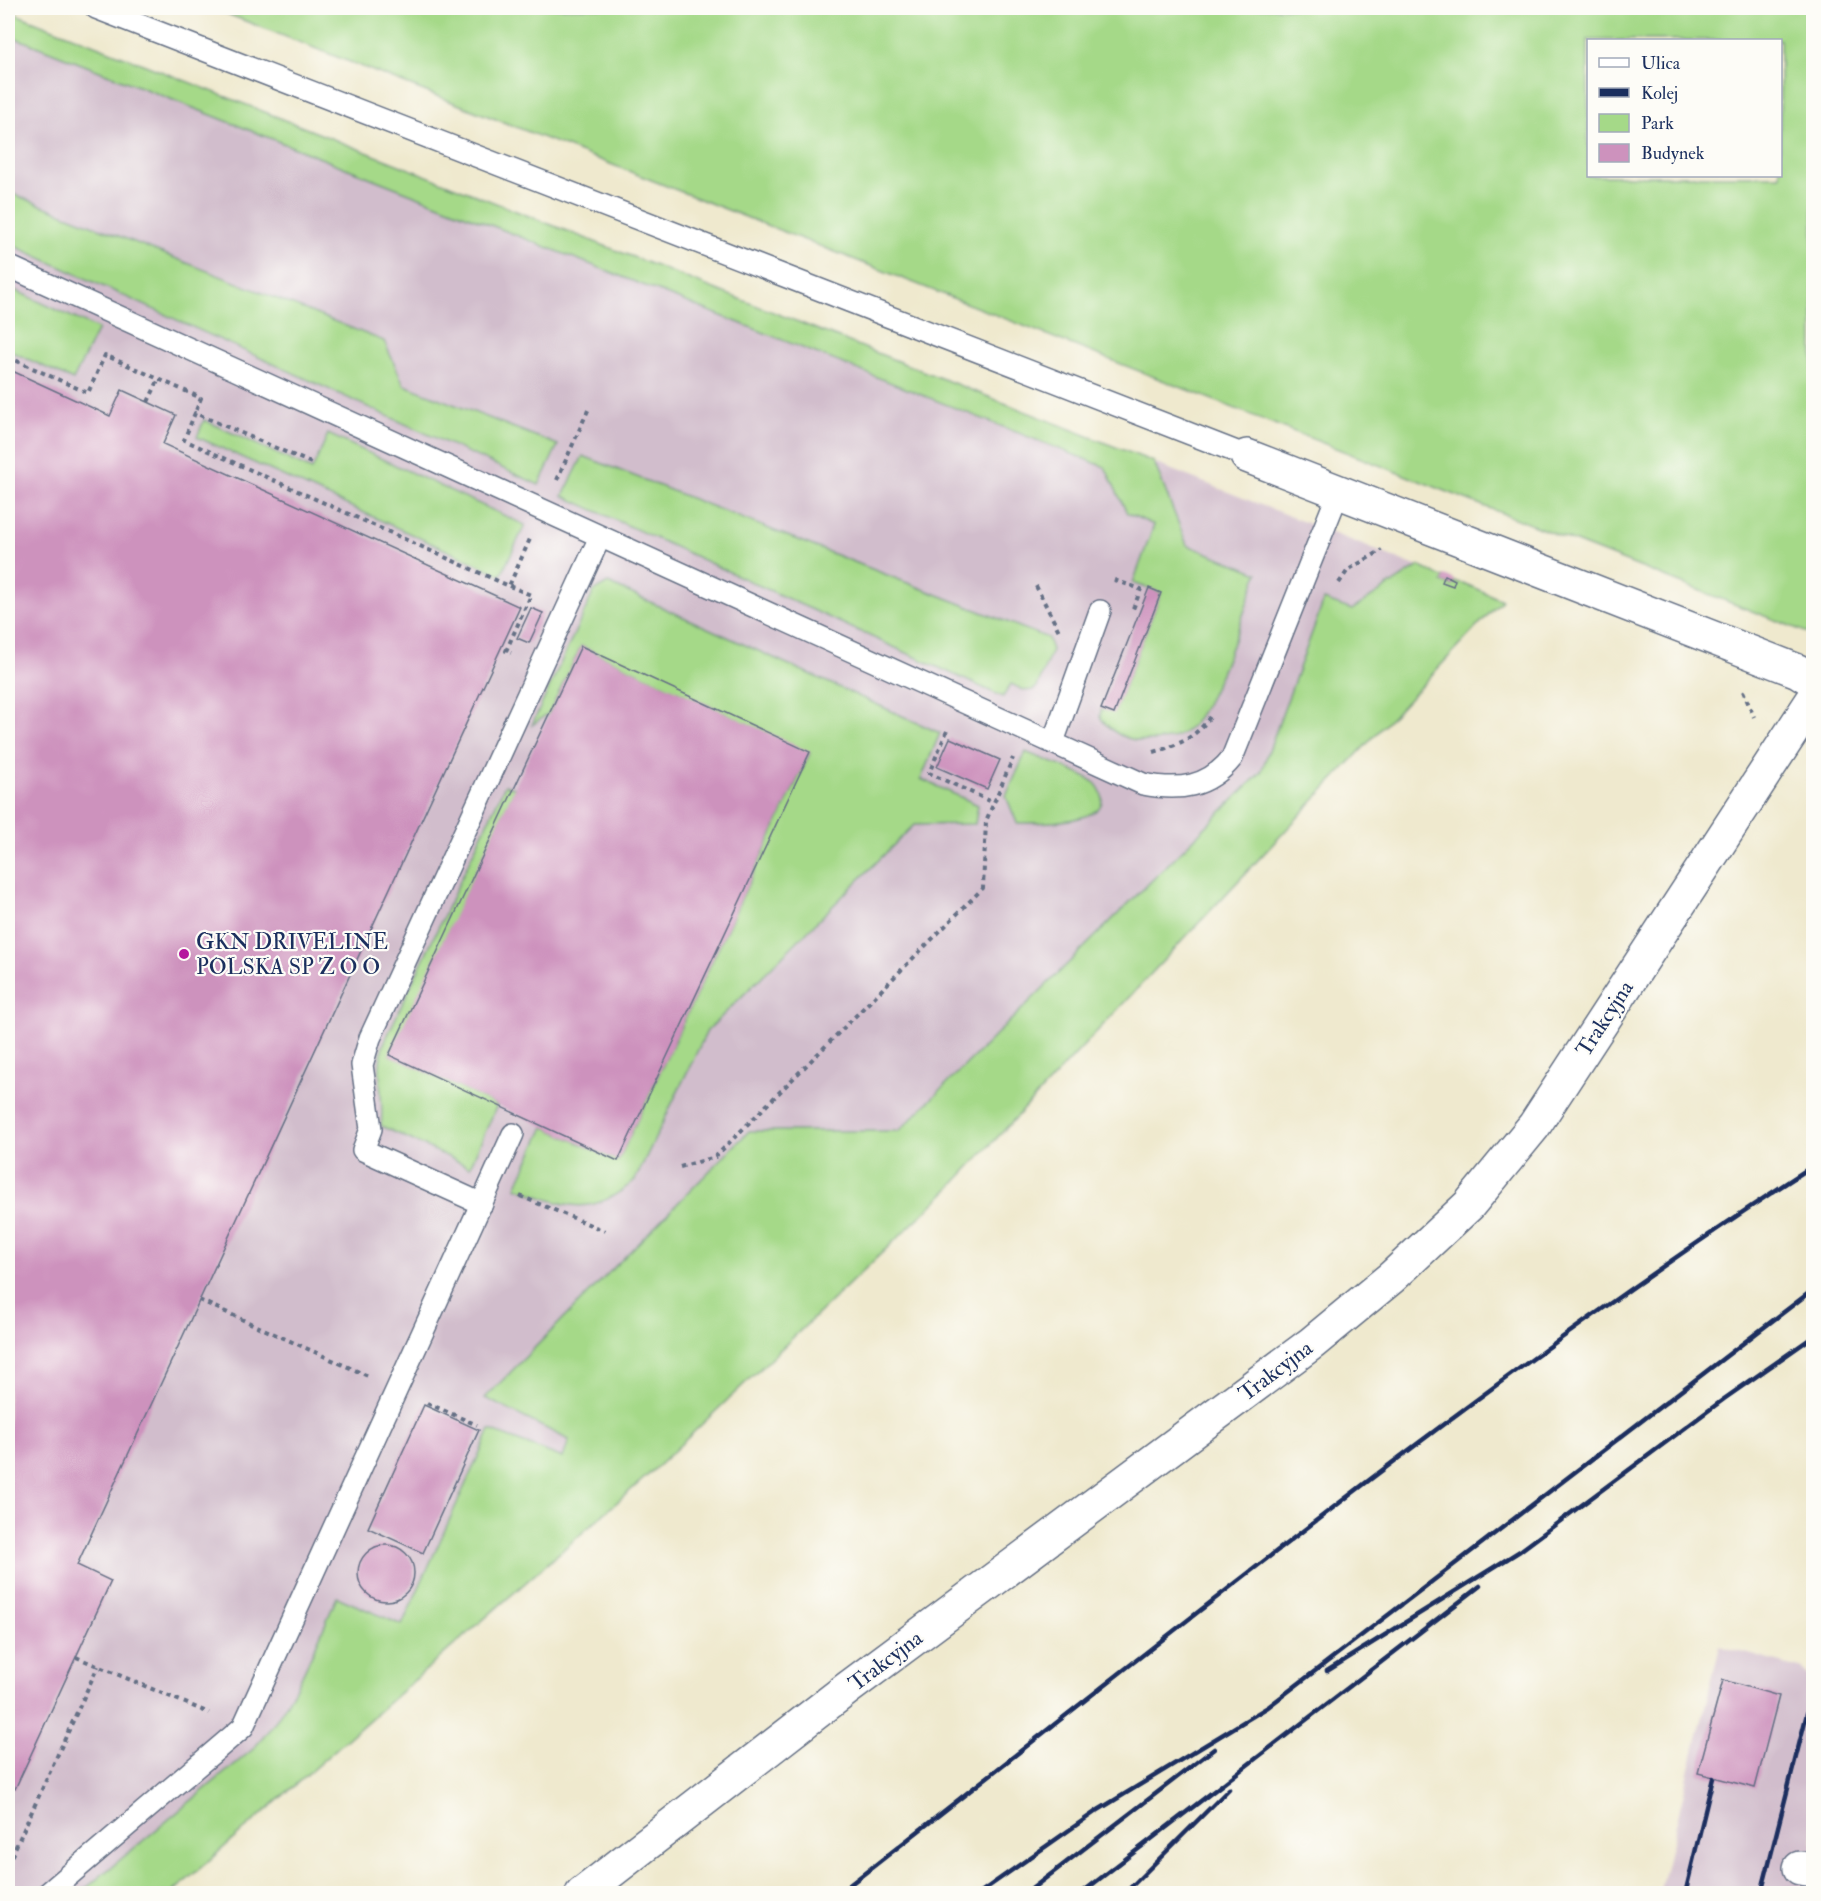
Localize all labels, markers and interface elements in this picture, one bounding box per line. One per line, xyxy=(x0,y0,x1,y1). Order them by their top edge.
legend xyxy=(1587,39,1782,177)
text: Ulica xyxy=(1641,52,1681,75)
text: Kolej xyxy=(1641,82,1678,105)
text: Park xyxy=(1641,112,1674,135)
text: Budynek xyxy=(1641,142,1705,165)
place label: GKN DRIVELINE POLSKA SP Z O O xyxy=(196,928,388,981)
marker: GKN DRIVELINE POLSKA SP Z O O xyxy=(177,947,191,961)
street label: Trakcyjna xyxy=(1570,974,1640,1062)
street label: Trakcyjna xyxy=(1233,1333,1319,1408)
street label: Trakcyjna xyxy=(843,1623,929,1698)

